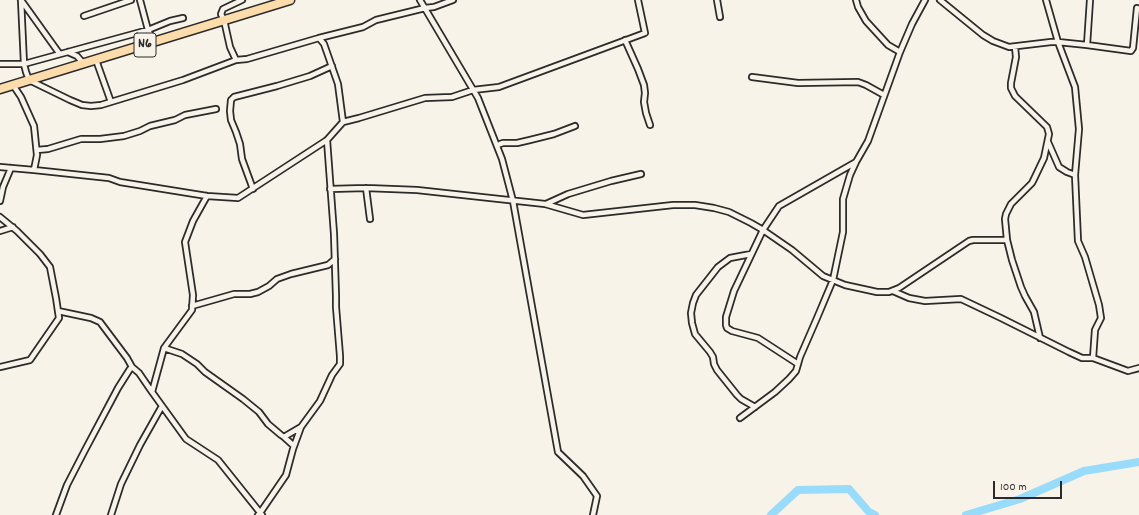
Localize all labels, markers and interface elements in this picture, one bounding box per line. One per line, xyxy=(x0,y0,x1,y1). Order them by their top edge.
road number: N6 xyxy=(134,33,156,57)
scale bar xyxy=(995,473,1064,499)
text: 100 m xyxy=(1000,479,1027,496)

